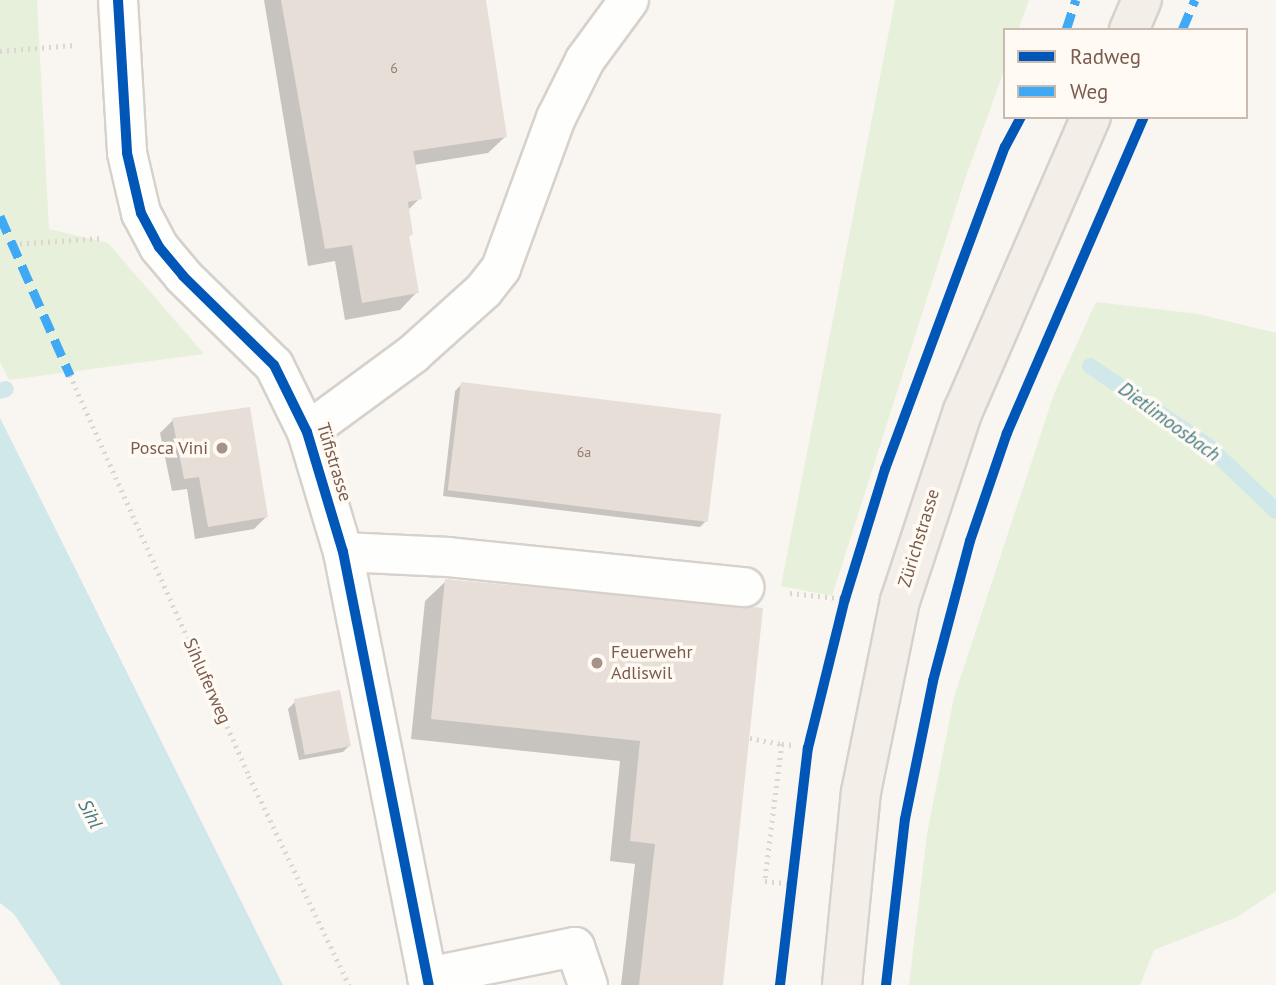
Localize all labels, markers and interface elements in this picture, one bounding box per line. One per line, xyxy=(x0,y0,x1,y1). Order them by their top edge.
legend xyxy=(1003,28,1248,119)
text: Radweg xyxy=(1070,43,1141,70)
house number: 6 xyxy=(390,60,398,76)
text: Weg xyxy=(1070,78,1108,105)
water label: Dietlimoosbach xyxy=(1114,378,1224,466)
street label: Tüfistrasse xyxy=(312,420,356,504)
place label: Posca Vini xyxy=(130,437,208,459)
marker: Posca Vini xyxy=(214,440,230,456)
house number: 6a xyxy=(577,444,591,460)
street label: Zürichstrasse xyxy=(894,486,944,590)
street label: Sihluferweg xyxy=(178,635,236,727)
place label: Feuerwehr Adliswil xyxy=(611,642,693,684)
marker: Feuerwehr Adliswil xyxy=(589,655,605,671)
water label: Sihl xyxy=(73,796,107,832)

